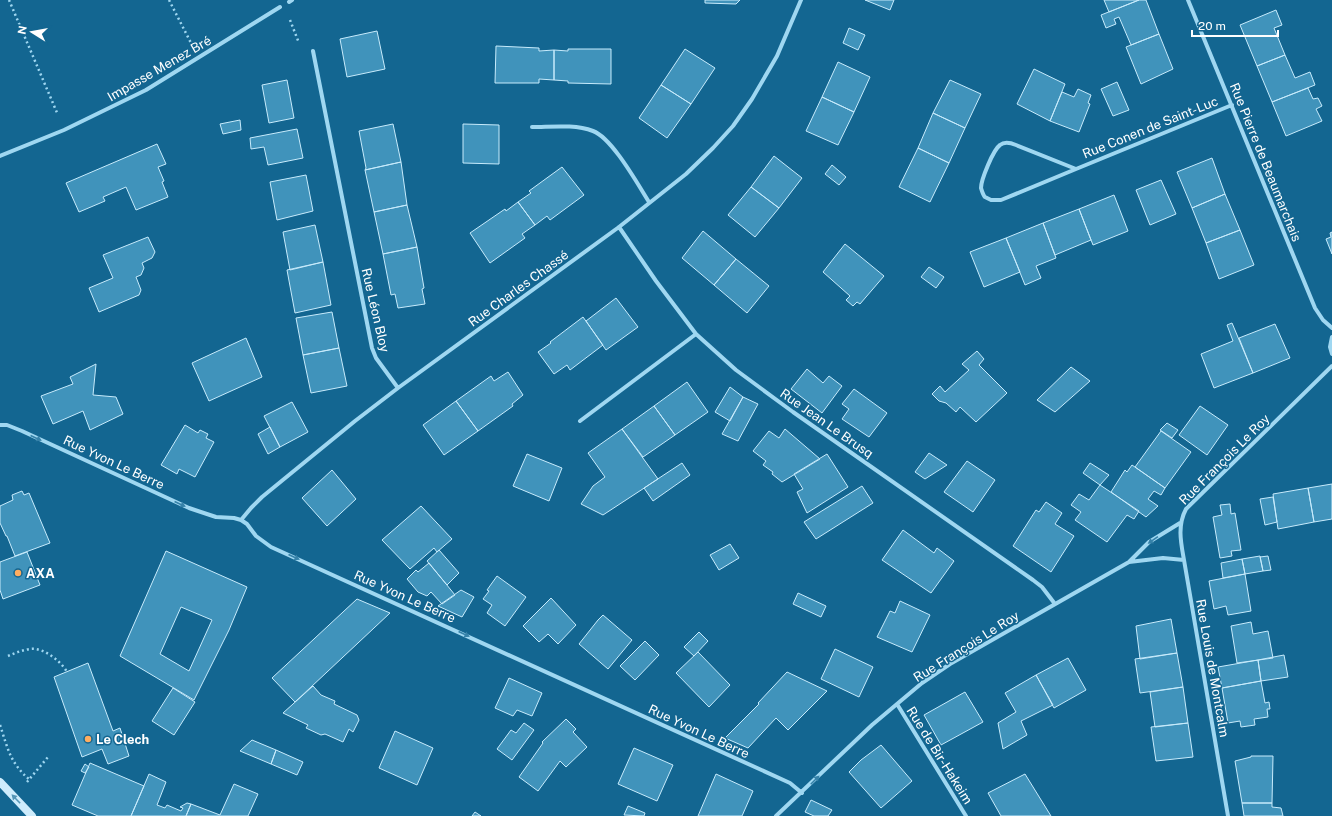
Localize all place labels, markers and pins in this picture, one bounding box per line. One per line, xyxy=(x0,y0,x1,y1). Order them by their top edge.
place label: AXA xyxy=(26,566,55,581)
marker: AXA xyxy=(13,568,23,578)
place label: Le Clech xyxy=(96,732,149,747)
marker: Le Clech xyxy=(83,734,93,744)

